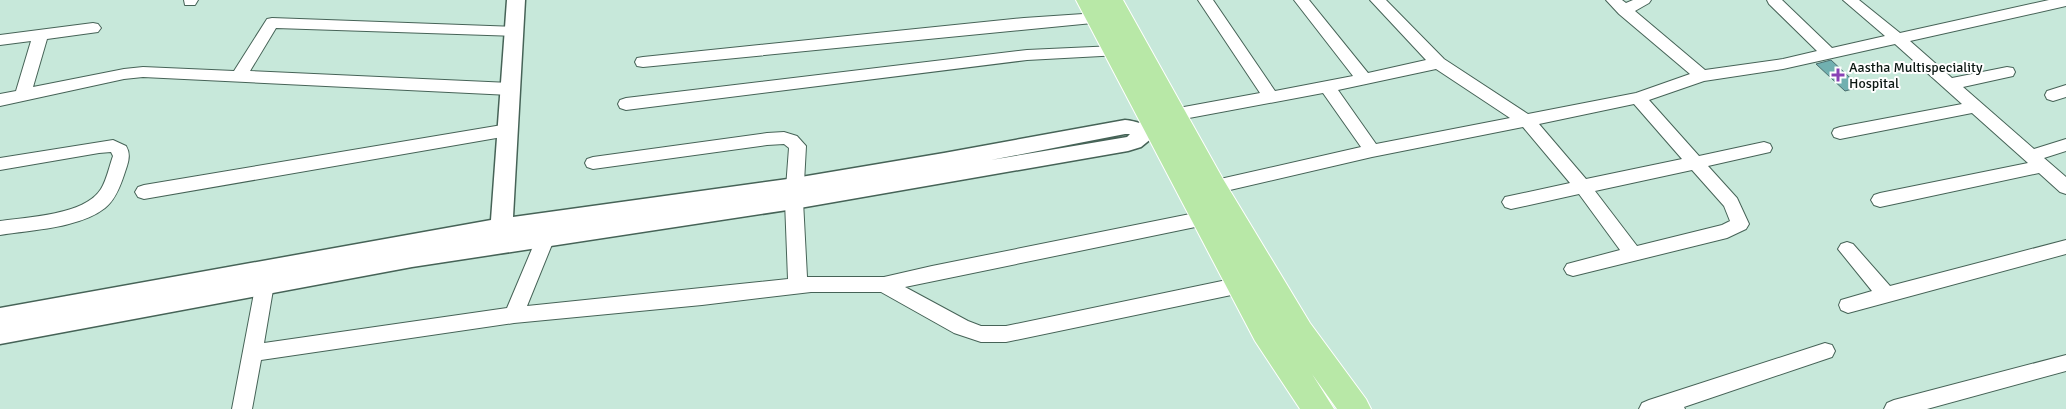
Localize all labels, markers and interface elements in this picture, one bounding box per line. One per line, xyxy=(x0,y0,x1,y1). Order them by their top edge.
place label: Aastha Multispeciality Hospital xyxy=(1849,59,1983,92)
marker: Aastha Multispeciality Hospital xyxy=(1831,68,1845,82)

